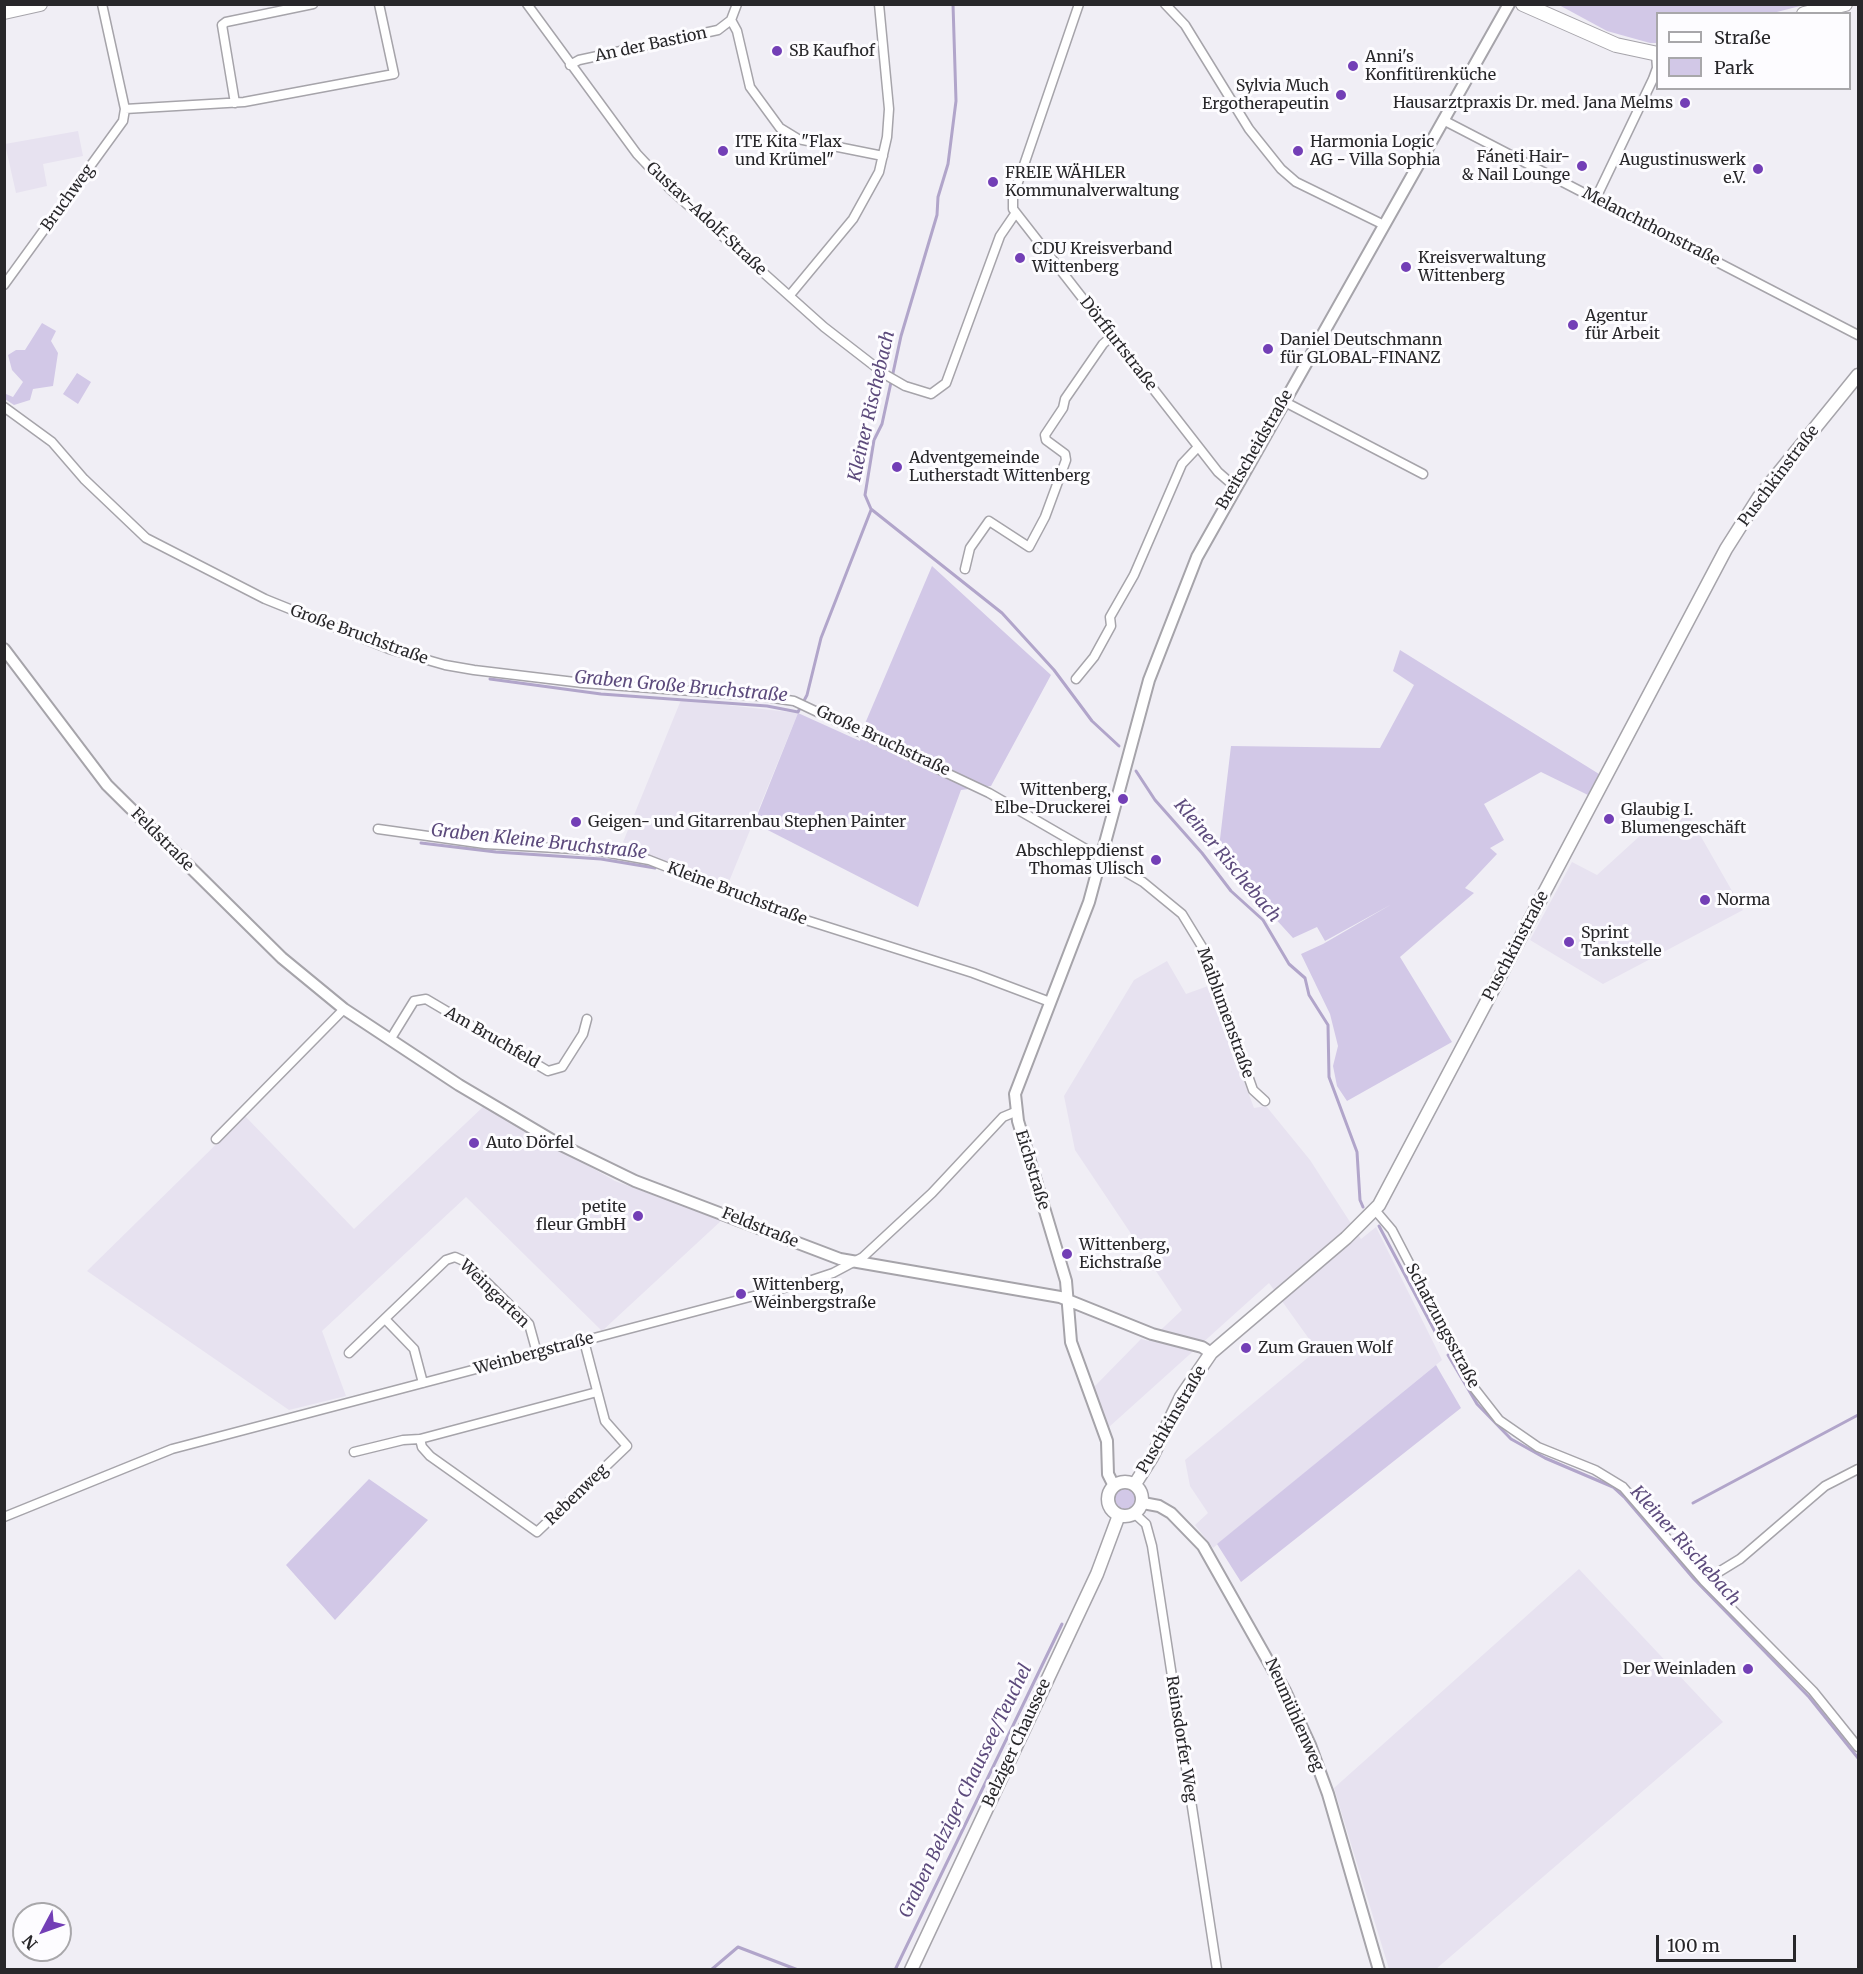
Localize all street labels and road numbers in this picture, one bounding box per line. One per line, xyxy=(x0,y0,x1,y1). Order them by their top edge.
street label: An der Bastion xyxy=(593,24,709,66)
street label: Gustav-Adolf-Straße xyxy=(642,158,770,280)
street label: Bruchweg xyxy=(37,161,99,235)
street label: Melanchthonstraße xyxy=(1579,184,1723,270)
street label: Dörffurtstraße xyxy=(1076,293,1160,395)
street label: Breitscheidstraße xyxy=(1213,387,1297,513)
street label: Puschkinstraße xyxy=(1735,422,1823,530)
street label: Große Bruchstraße xyxy=(288,601,430,669)
street label: Große Bruchstraße xyxy=(813,702,953,780)
street label: Feldstraße xyxy=(127,805,197,875)
street label: Kleine Bruchstraße xyxy=(664,859,810,929)
street label: Puschkinstraße xyxy=(1479,888,1553,1004)
street label: Maiblumenstraße xyxy=(1193,945,1257,1081)
street label: Am Bruchfeld xyxy=(441,1003,543,1073)
street label: Eichstraße xyxy=(1011,1128,1053,1212)
street label: Feldstraße xyxy=(719,1204,801,1252)
street label: Weingarten xyxy=(455,1256,533,1332)
street label: Schatzungsstraße xyxy=(1401,1260,1483,1392)
street label: Weinbergstraße xyxy=(472,1329,596,1379)
street label: Puschkinstraße xyxy=(1133,1363,1211,1477)
street label: Rebenweg xyxy=(542,1460,612,1530)
street label: Neumühlenweg xyxy=(1260,1656,1328,1774)
street label: Reinsdorfer Weg xyxy=(1162,1674,1200,1804)
street label: Belziger Chaussee xyxy=(979,1676,1055,1810)

